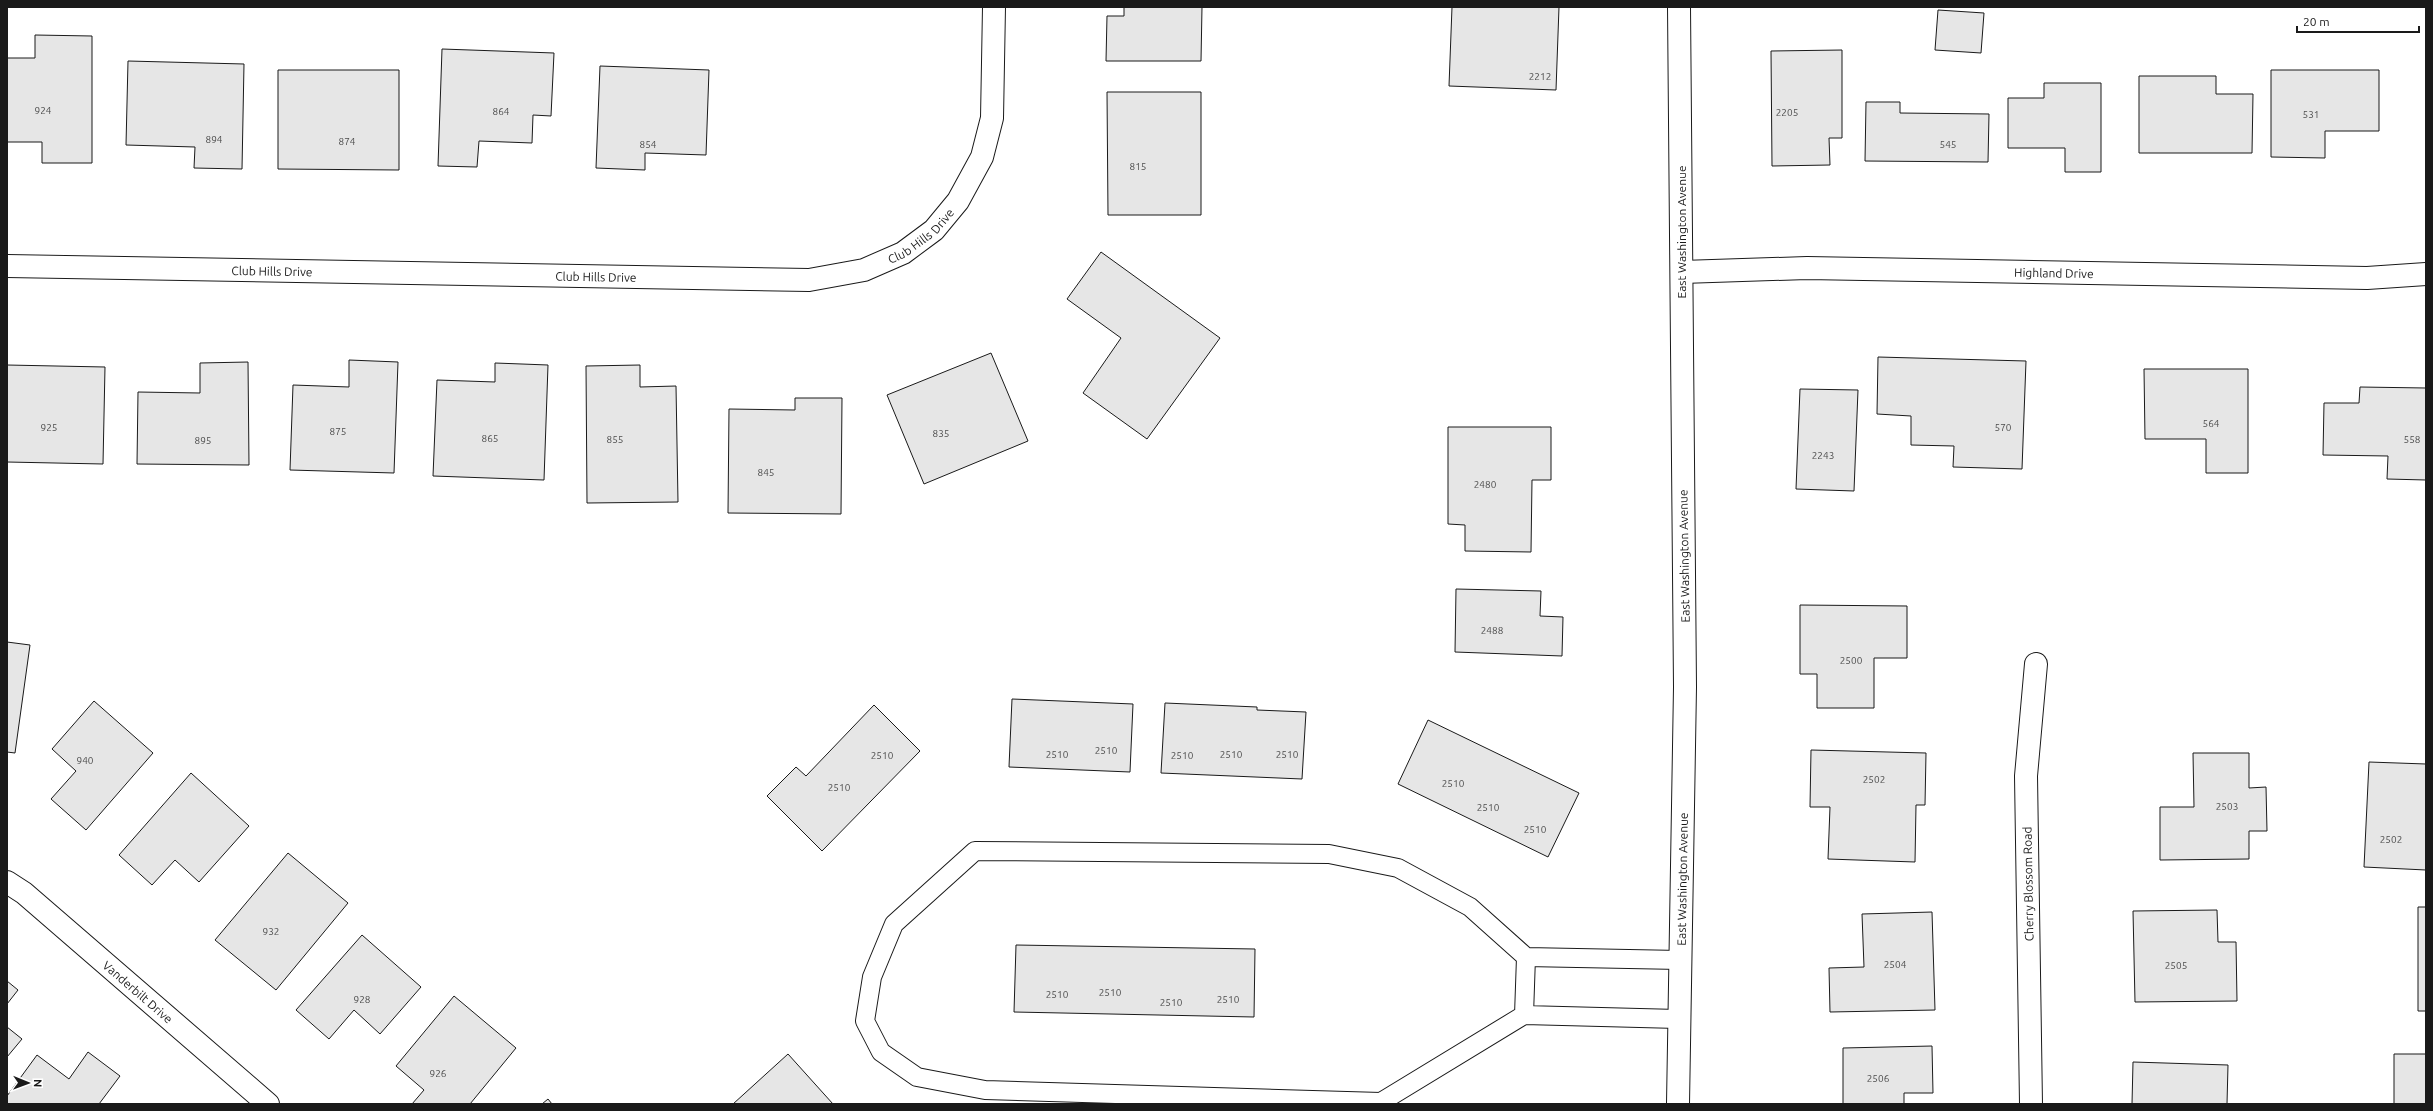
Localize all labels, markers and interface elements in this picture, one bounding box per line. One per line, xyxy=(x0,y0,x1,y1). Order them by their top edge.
scale bar xyxy=(2297,8,2419,34)
text: 20 m xyxy=(2303,15,2330,28)
house number: 2212 xyxy=(1529,71,1551,82)
house number: 924 xyxy=(35,105,52,116)
house number: 864 xyxy=(493,106,510,117)
house number: 2205 xyxy=(1776,107,1798,118)
house number: 531 xyxy=(2303,109,2319,120)
house number: 894 xyxy=(206,134,223,145)
house number: 874 xyxy=(339,136,356,147)
house number: 854 xyxy=(640,139,657,150)
house number: 545 xyxy=(1940,139,1956,150)
house number: 815 xyxy=(1130,161,1146,172)
street label: East Washington Avenue xyxy=(1675,165,1688,299)
street label: Club Hills Drive xyxy=(886,206,956,265)
street label: Club Hills Drive xyxy=(231,263,313,278)
street label: Highland Drive xyxy=(2014,265,2094,280)
street label: Club Hills Drive xyxy=(555,269,637,283)
house number: 564 xyxy=(2203,418,2220,429)
house number: 925 xyxy=(41,422,57,433)
house number: 570 xyxy=(1995,422,2012,433)
house number: 875 xyxy=(330,426,346,437)
house number: 835 xyxy=(933,428,949,439)
house number: 865 xyxy=(482,433,498,444)
house number: 855 xyxy=(607,434,623,445)
house number: 558 xyxy=(2404,434,2421,445)
house number: 895 xyxy=(195,435,211,446)
house number: 2243 xyxy=(1812,450,1834,461)
house number: 845 xyxy=(758,467,774,478)
house number: 2480 xyxy=(1474,479,1497,490)
street label: East Washington Avenue xyxy=(1676,489,1692,623)
house number: 2488 xyxy=(1481,625,1504,636)
house number: 2500 xyxy=(1840,655,1863,666)
house number: 2510 xyxy=(1095,745,1118,756)
house number: 2510 xyxy=(1046,749,1069,760)
house number: 2510 xyxy=(1220,749,1243,760)
house number: 2510 xyxy=(1276,749,1299,760)
house number: 2510 xyxy=(871,750,894,761)
house number: 2510 xyxy=(1171,750,1194,761)
house number: 940 xyxy=(77,755,94,766)
house number: 2502 xyxy=(1863,774,1885,785)
house number: 2510 xyxy=(1442,778,1465,789)
house number: 2510 xyxy=(828,782,851,793)
house number: 2503 xyxy=(2216,801,2238,812)
house number: 2510 xyxy=(1477,802,1500,813)
street label: East Washington Avenue xyxy=(1674,812,1689,946)
house number: 2510 xyxy=(1524,824,1547,835)
street label: Cherry Blossom Road xyxy=(2020,827,2036,941)
house number: 2502 xyxy=(2380,834,2402,845)
house number: 932 xyxy=(263,926,279,937)
street label: Vanderbilt Drive xyxy=(101,958,175,1025)
house number: 2504 xyxy=(1884,959,1907,970)
house number: 2505 xyxy=(2165,960,2187,971)
house number: 2510 xyxy=(1099,987,1122,998)
house number: 2510 xyxy=(1046,989,1069,1000)
house number: 928 xyxy=(354,994,371,1005)
house number: 2510 xyxy=(1217,994,1240,1005)
house number: 2510 xyxy=(1160,997,1183,1008)
north arrow xyxy=(8,1063,48,1103)
house number: 926 xyxy=(430,1068,447,1079)
house number: 2506 xyxy=(1867,1073,1890,1084)
text: N xyxy=(32,1079,44,1087)

